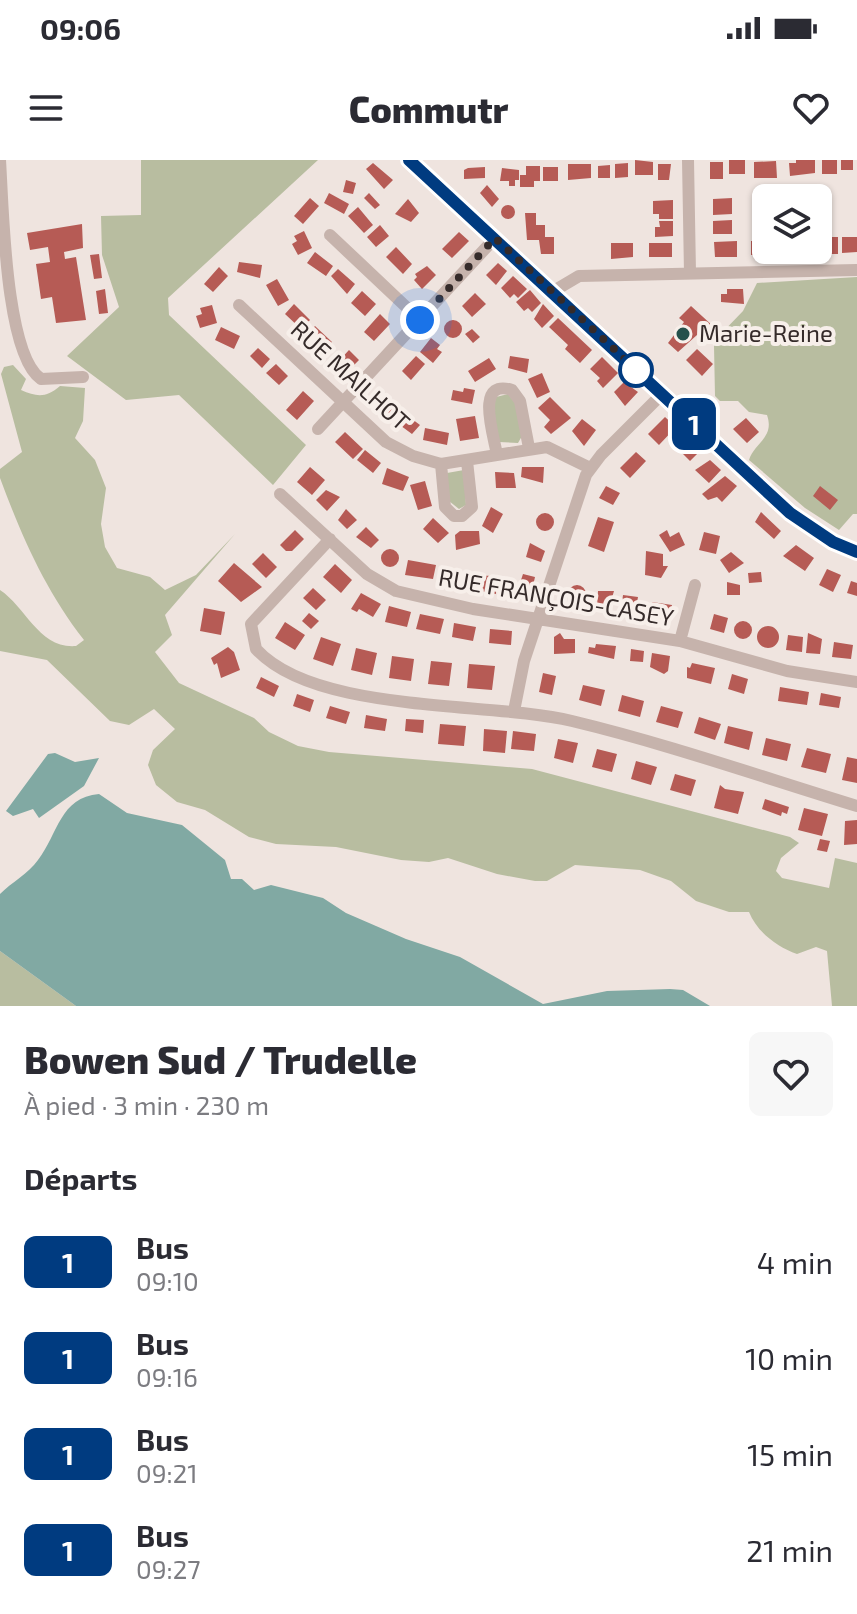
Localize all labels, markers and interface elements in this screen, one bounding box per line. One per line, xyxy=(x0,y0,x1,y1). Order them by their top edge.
text: 09:06 xyxy=(40,10,121,46)
icon: menu xyxy=(24,86,68,130)
icon: heart xyxy=(789,86,833,130)
text: Commutr xyxy=(349,87,508,130)
map controls xyxy=(752,184,832,264)
button: layers xyxy=(752,184,832,264)
your location xyxy=(400,300,440,340)
street label: RUE MAILHOT xyxy=(286,314,416,436)
place label: Marie-Reine xyxy=(699,318,833,347)
marker: Marie-Reine xyxy=(674,325,692,343)
unlabelled marker xyxy=(619,353,653,387)
line badge: 1 xyxy=(668,398,720,450)
text: 1 xyxy=(688,407,700,441)
street label: RUE FRANÇOIS-CASEY xyxy=(436,562,676,633)
button: heart xyxy=(749,1032,833,1116)
text: Bowen Sud / Trudelle xyxy=(24,1036,417,1082)
text: À pied · 3 min · 230 m xyxy=(24,1089,269,1120)
text: Départs xyxy=(24,1160,138,1196)
text: Bus xyxy=(136,1229,189,1265)
text: 4 min xyxy=(757,1244,833,1280)
text: 1 xyxy=(62,1245,74,1279)
text: 09:10 xyxy=(136,1265,199,1296)
text: Bus xyxy=(136,1325,189,1361)
text: 10 min xyxy=(745,1340,833,1376)
text: 1 xyxy=(62,1341,74,1375)
text: 09:16 xyxy=(136,1361,198,1392)
text: Bus xyxy=(136,1421,189,1457)
text: 15 min xyxy=(747,1436,833,1472)
text: 1 xyxy=(62,1437,74,1471)
text: 09:21 xyxy=(136,1457,198,1488)
text: Bus xyxy=(136,1517,189,1553)
text: 21 min xyxy=(746,1532,833,1568)
text: 1 xyxy=(62,1533,74,1567)
text: 09:27 xyxy=(136,1553,201,1584)

